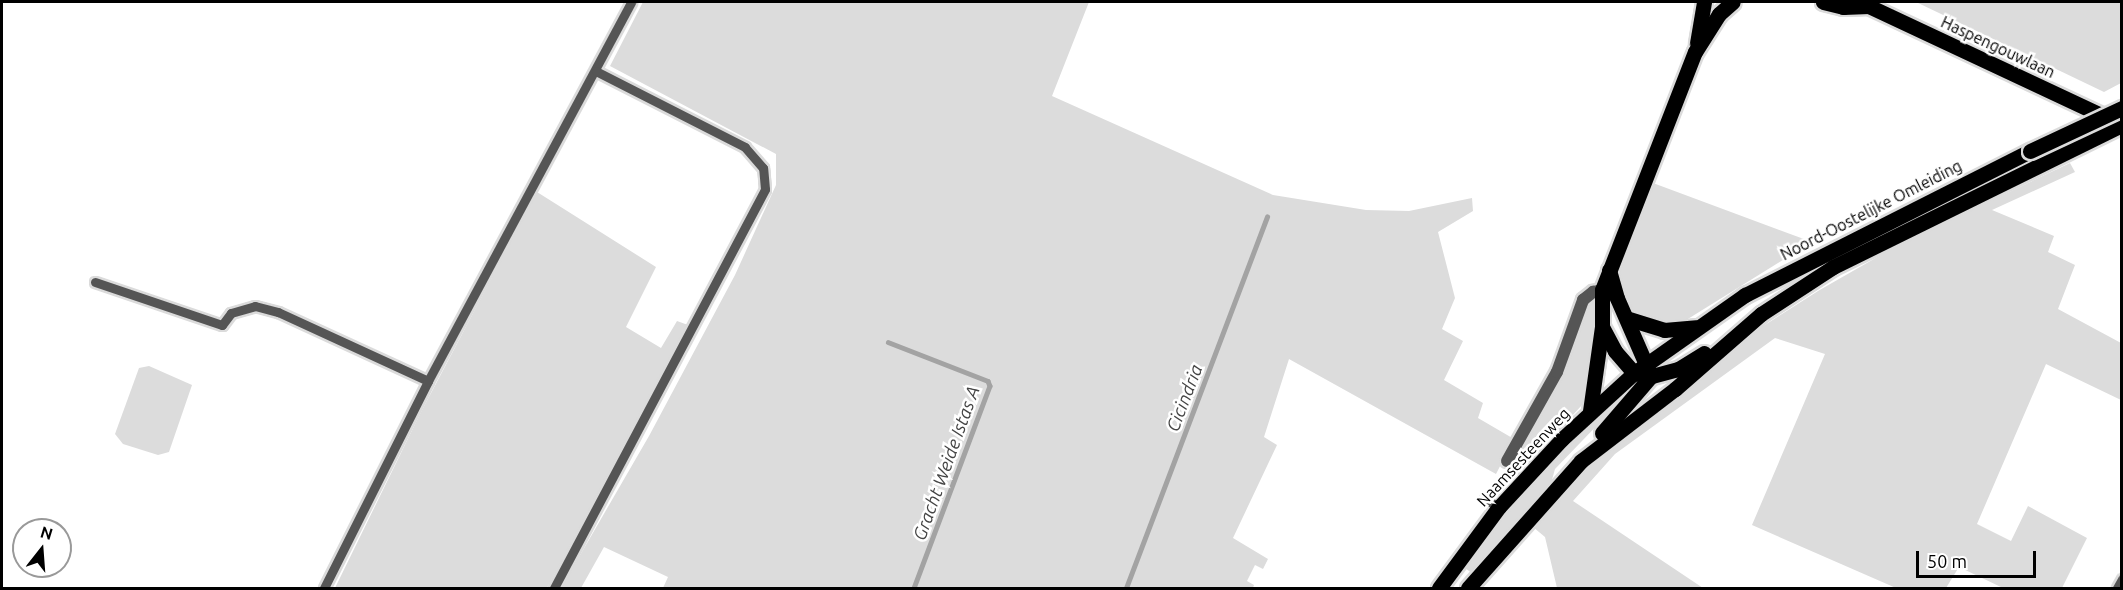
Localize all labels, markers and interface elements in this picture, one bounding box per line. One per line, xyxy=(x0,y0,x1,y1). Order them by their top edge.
street label: Haspengouwlaan xyxy=(1938,12,2058,82)
street label: Noord-Oostelijke Omleiding xyxy=(1777,156,1965,264)
water label: Cicindria xyxy=(1161,362,1207,434)
water label: Gracht Weide Istas A xyxy=(908,383,984,543)
street label: Naamsesteenweg xyxy=(1472,404,1574,510)
north arrow xyxy=(12,518,72,578)
text: N xyxy=(38,522,55,543)
scale bar xyxy=(1919,539,2039,577)
text: 50 m xyxy=(1927,551,1967,571)

